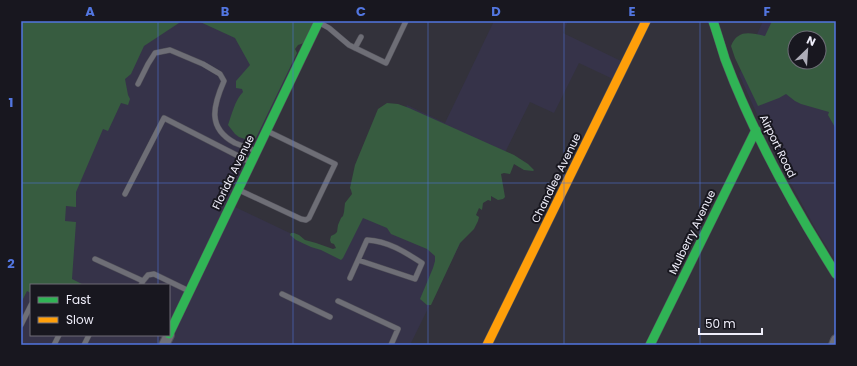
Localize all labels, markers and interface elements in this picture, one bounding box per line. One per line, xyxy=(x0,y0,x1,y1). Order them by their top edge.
text: A xyxy=(85,2,95,21)
text: B xyxy=(221,2,230,21)
text: C xyxy=(356,2,366,21)
text: D xyxy=(491,2,501,21)
text: E xyxy=(628,2,636,21)
text: F xyxy=(763,2,771,21)
north arrow xyxy=(787,30,827,70)
text: N xyxy=(804,32,818,50)
text: 1 xyxy=(9,93,13,112)
street label: Airport Road xyxy=(756,112,800,180)
street label: Chandlee Avenue xyxy=(527,130,585,226)
street label: Florida Avenue xyxy=(208,132,258,212)
street label: Mulberry Avenue xyxy=(665,187,719,277)
text: 2 xyxy=(7,254,15,273)
legend xyxy=(30,284,170,336)
text: Fast xyxy=(66,291,91,308)
scale bar xyxy=(699,310,762,336)
text: Slow xyxy=(66,311,94,328)
text: 50 m xyxy=(705,315,736,332)

